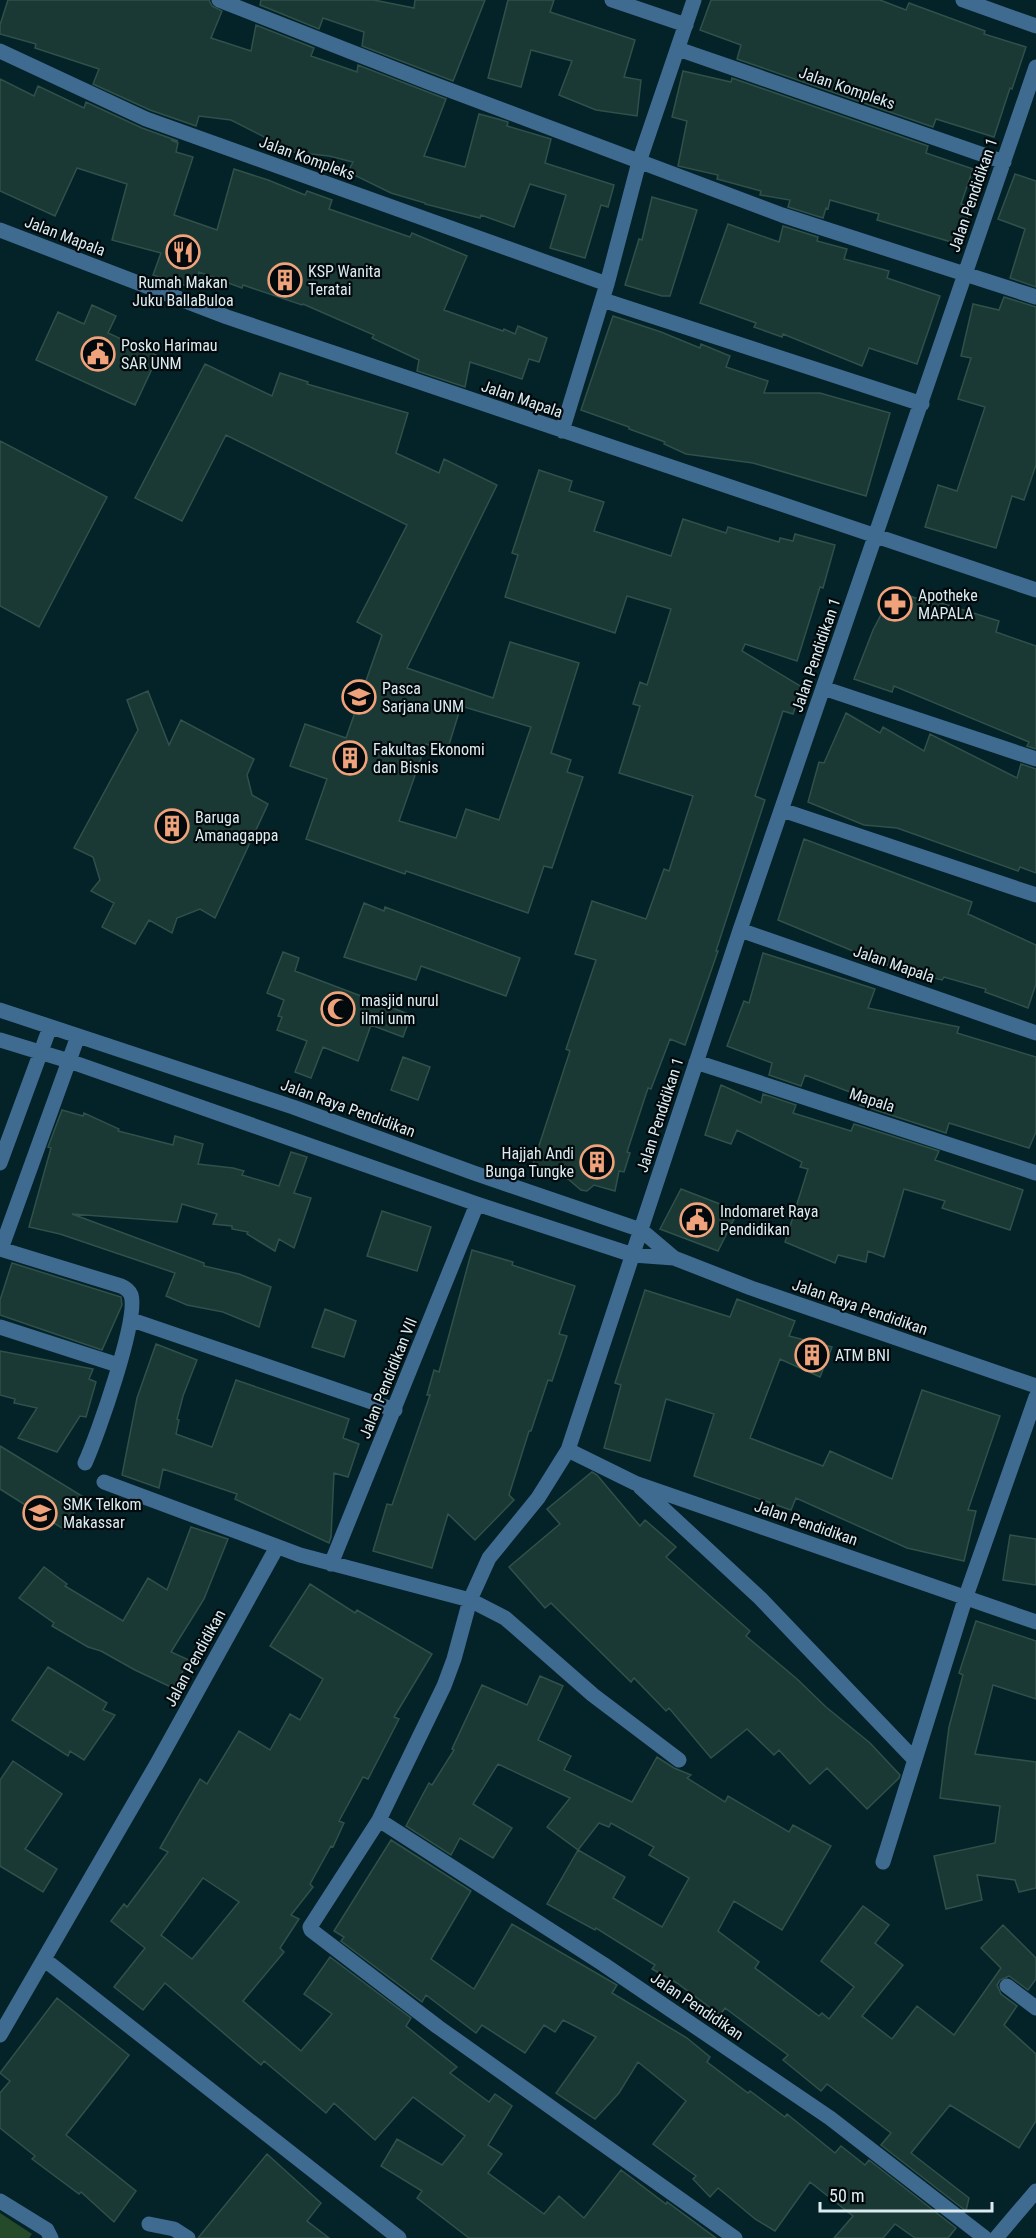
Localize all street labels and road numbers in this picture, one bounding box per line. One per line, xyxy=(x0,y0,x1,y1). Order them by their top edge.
street label: Jalan Kompleks xyxy=(796,63,898,113)
street label: Jalan Kompleks xyxy=(257,132,357,184)
street label: Jalan Pendidikan 1 xyxy=(945,135,1001,255)
street label: Jalan Mapala xyxy=(22,212,108,260)
street label: Jalan Mapala xyxy=(479,376,565,422)
street label: Jalan Pendidikan 1 xyxy=(788,595,844,715)
street label: Jalan Mapala xyxy=(851,941,937,987)
street label: Jalan Pendidikan 1 xyxy=(632,1055,688,1175)
street label: Jalan Raya Pendidikan xyxy=(278,1075,418,1141)
street label: Mapala xyxy=(847,1084,897,1116)
street label: Jalan Raya Pendidikan xyxy=(790,1275,930,1339)
street label: Jalan Pendidikan VII xyxy=(355,1315,421,1441)
street label: Jalan Pendidikan xyxy=(752,1496,860,1550)
street label: Jalan Pendidikan xyxy=(161,1606,229,1710)
street label: Jalan Pendidikan xyxy=(647,1968,747,2044)

